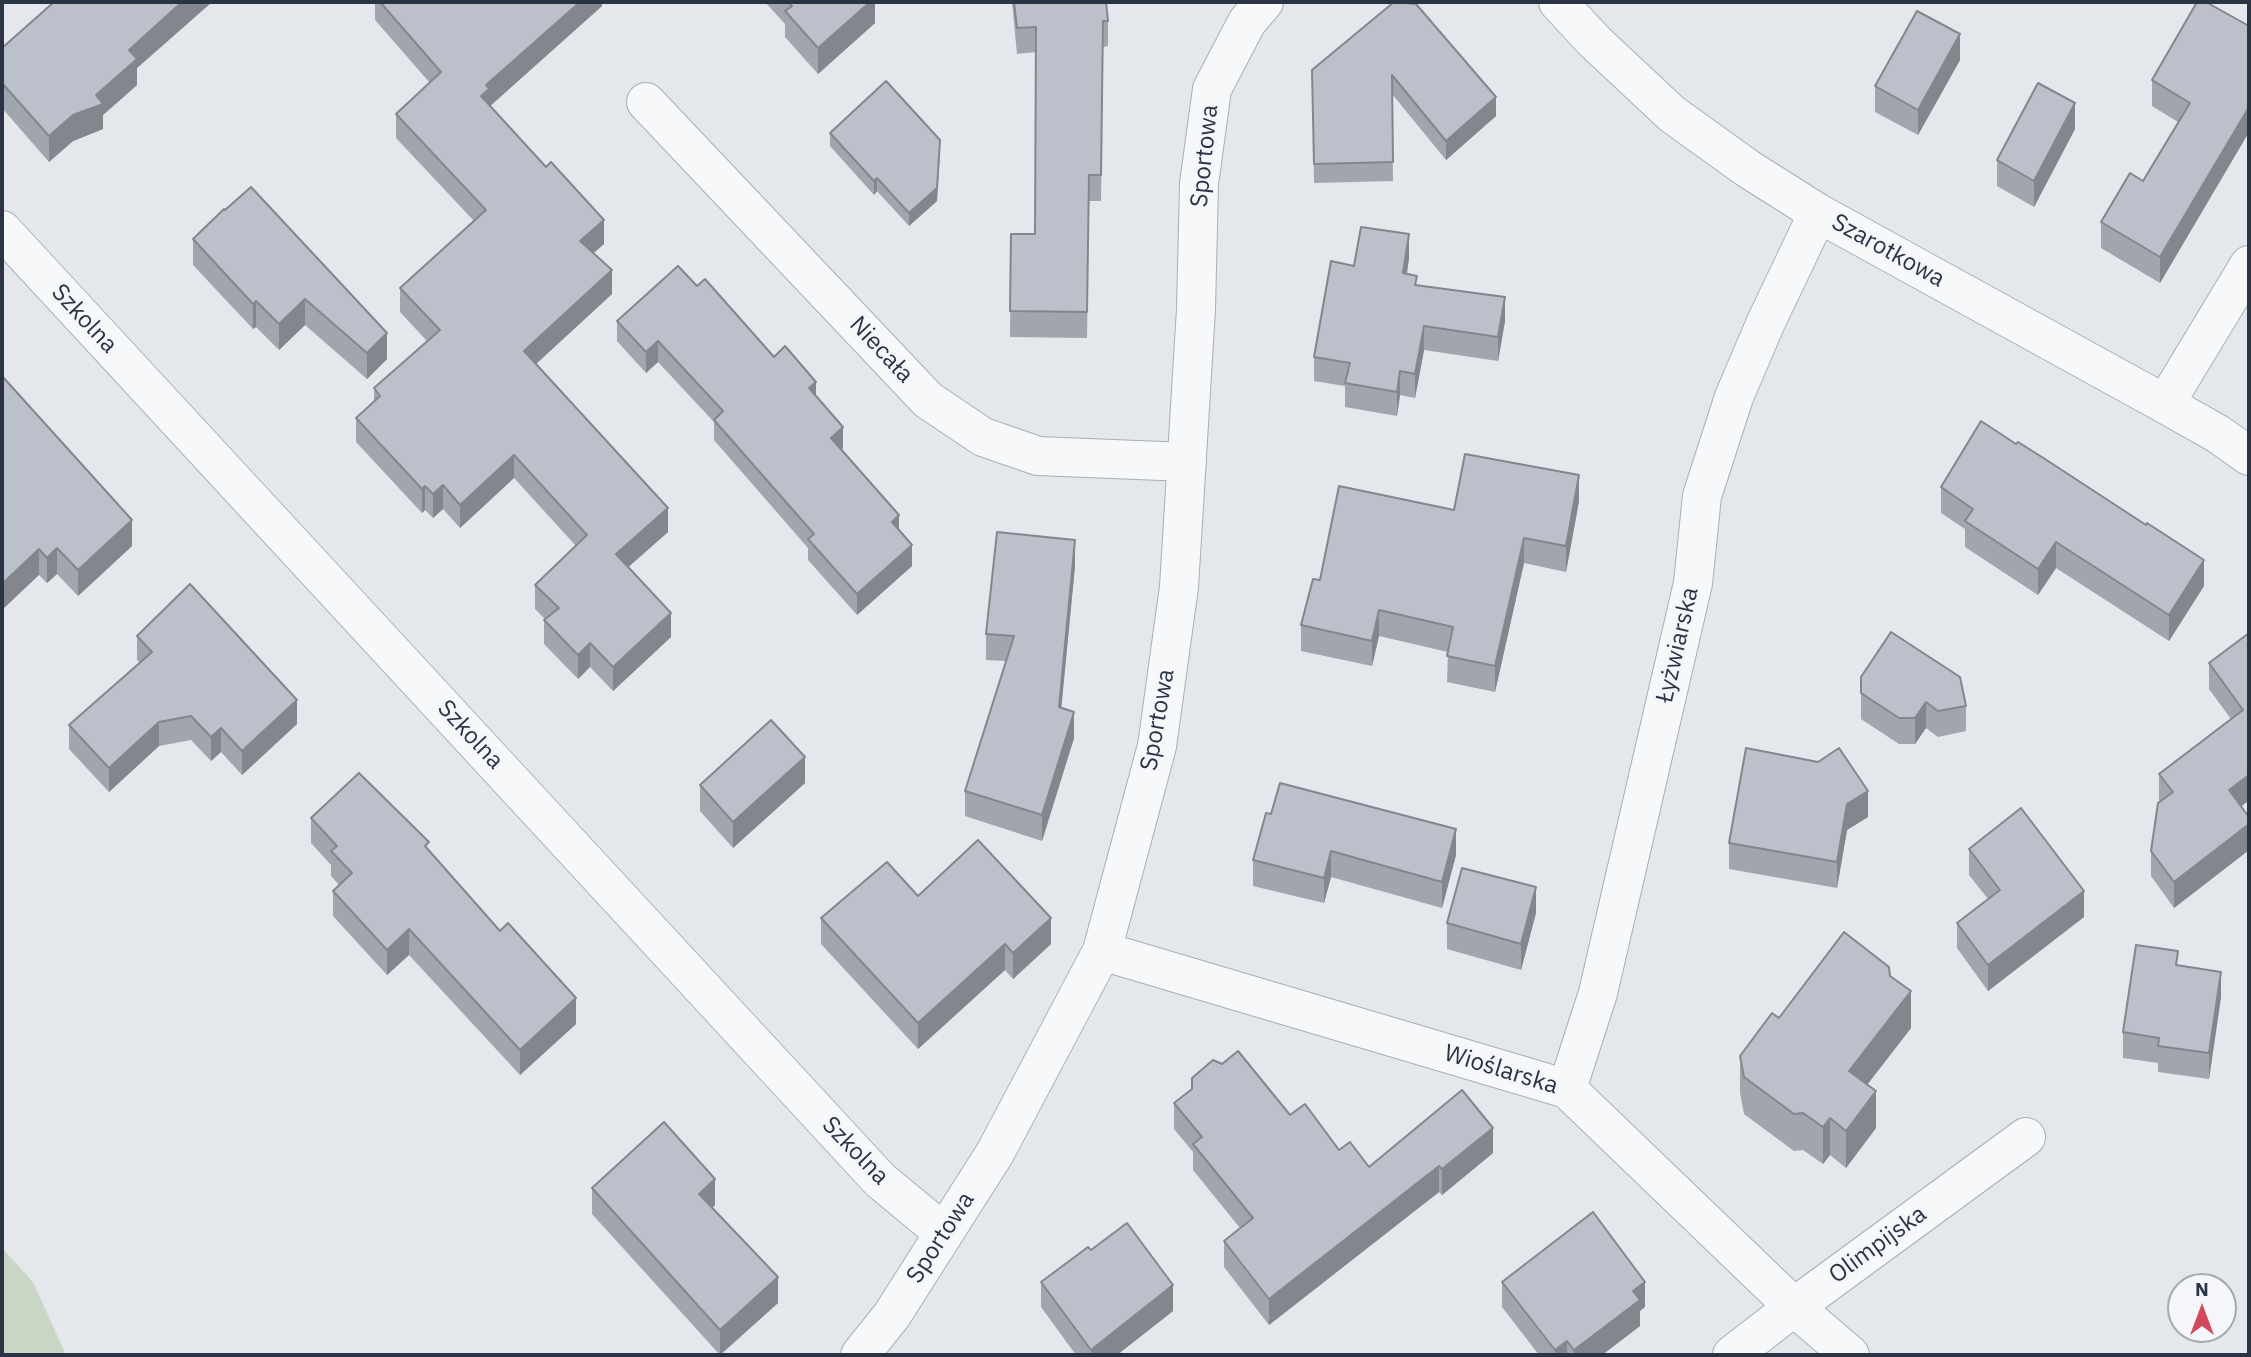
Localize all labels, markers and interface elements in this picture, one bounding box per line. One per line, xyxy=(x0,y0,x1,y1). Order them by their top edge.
street label: Sportowa xyxy=(1185,103,1225,209)
street label: Szarotkowa xyxy=(1826,208,1950,294)
street label: Szkolna xyxy=(45,279,123,359)
street label: Niecała xyxy=(843,311,919,389)
street label: Łyżwiarska xyxy=(1651,585,1705,705)
street label: Sportowa xyxy=(1135,667,1181,773)
street label: Szkolna xyxy=(431,695,509,775)
street label: Wioślarska xyxy=(1441,1039,1561,1101)
street label: Szkolna xyxy=(816,1111,894,1191)
street label: Sportowa xyxy=(901,1187,981,1289)
street label: Olimpijska xyxy=(1824,1200,1932,1290)
north arrow xyxy=(2167,1273,2237,1343)
text: N xyxy=(2195,1277,2209,1301)

